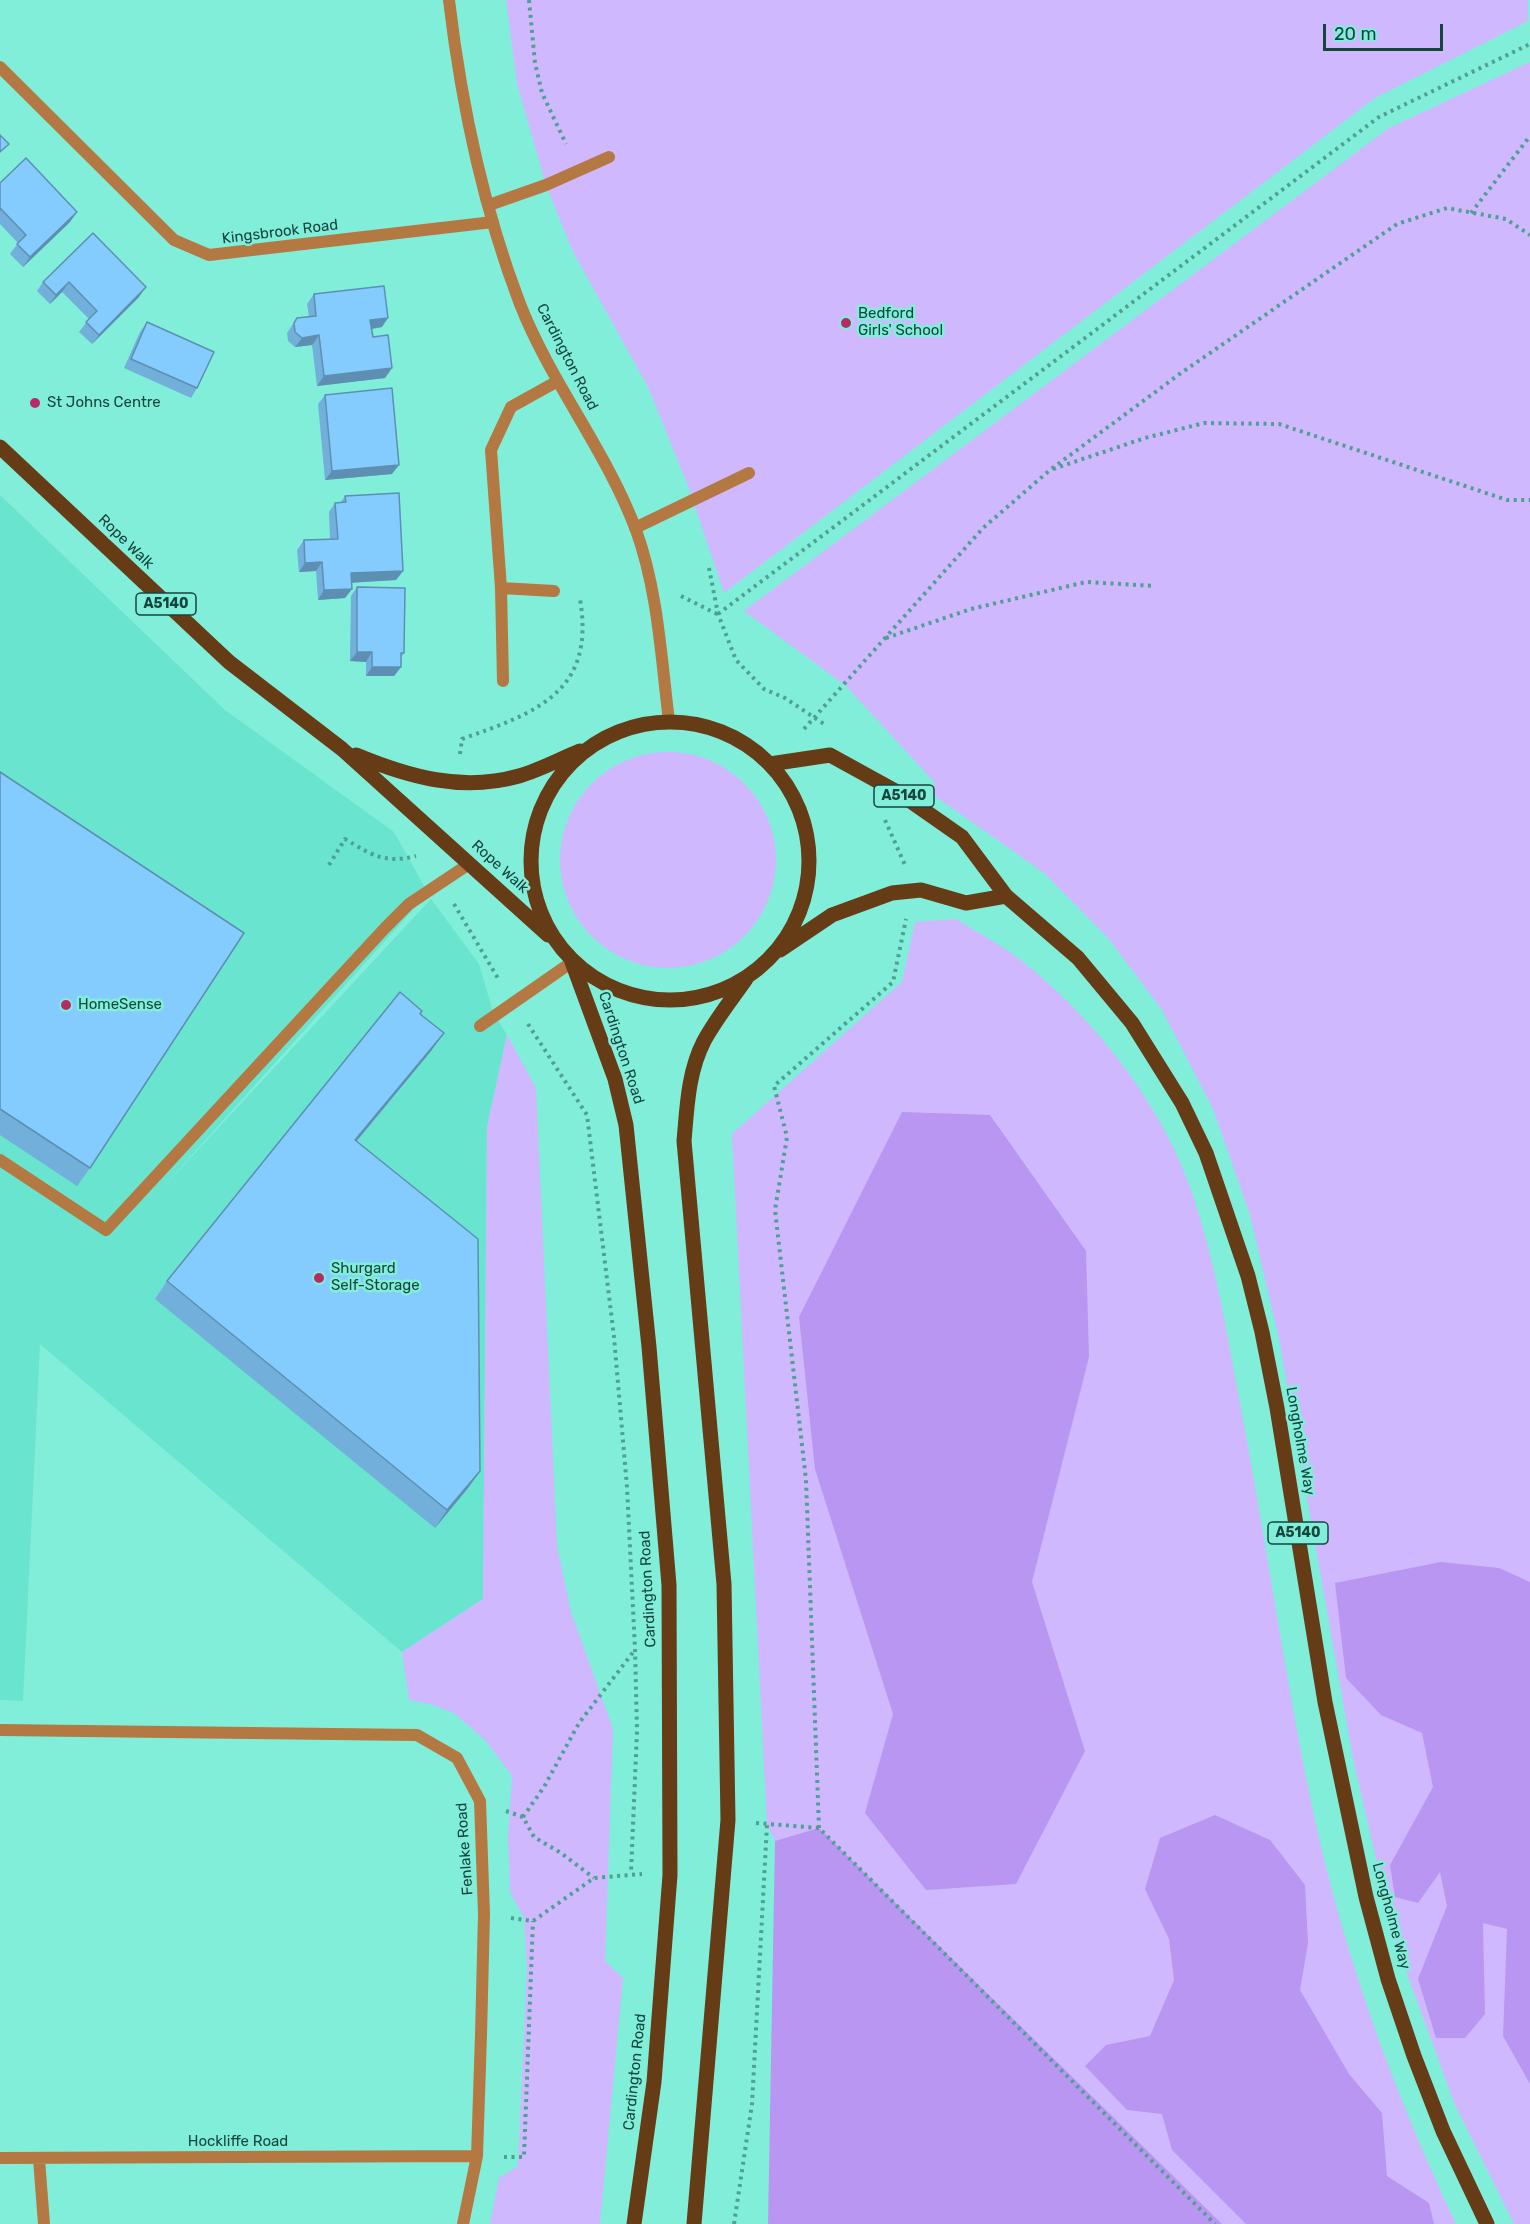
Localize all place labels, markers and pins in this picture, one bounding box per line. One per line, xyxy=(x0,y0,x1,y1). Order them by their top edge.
place label: Bedford Girls' School xyxy=(858,305,943,340)
marker: Bedford Girls' School xyxy=(839,316,853,330)
place label: St Johns Centre xyxy=(47,394,161,412)
marker: St Johns Centre xyxy=(28,396,42,410)
place label: HomeSense xyxy=(78,996,162,1014)
marker: HomeSense xyxy=(59,998,73,1012)
place label: Shurgard Self-Storage xyxy=(331,1260,420,1295)
marker: Shurgard Self-Storage xyxy=(312,1271,326,1285)

